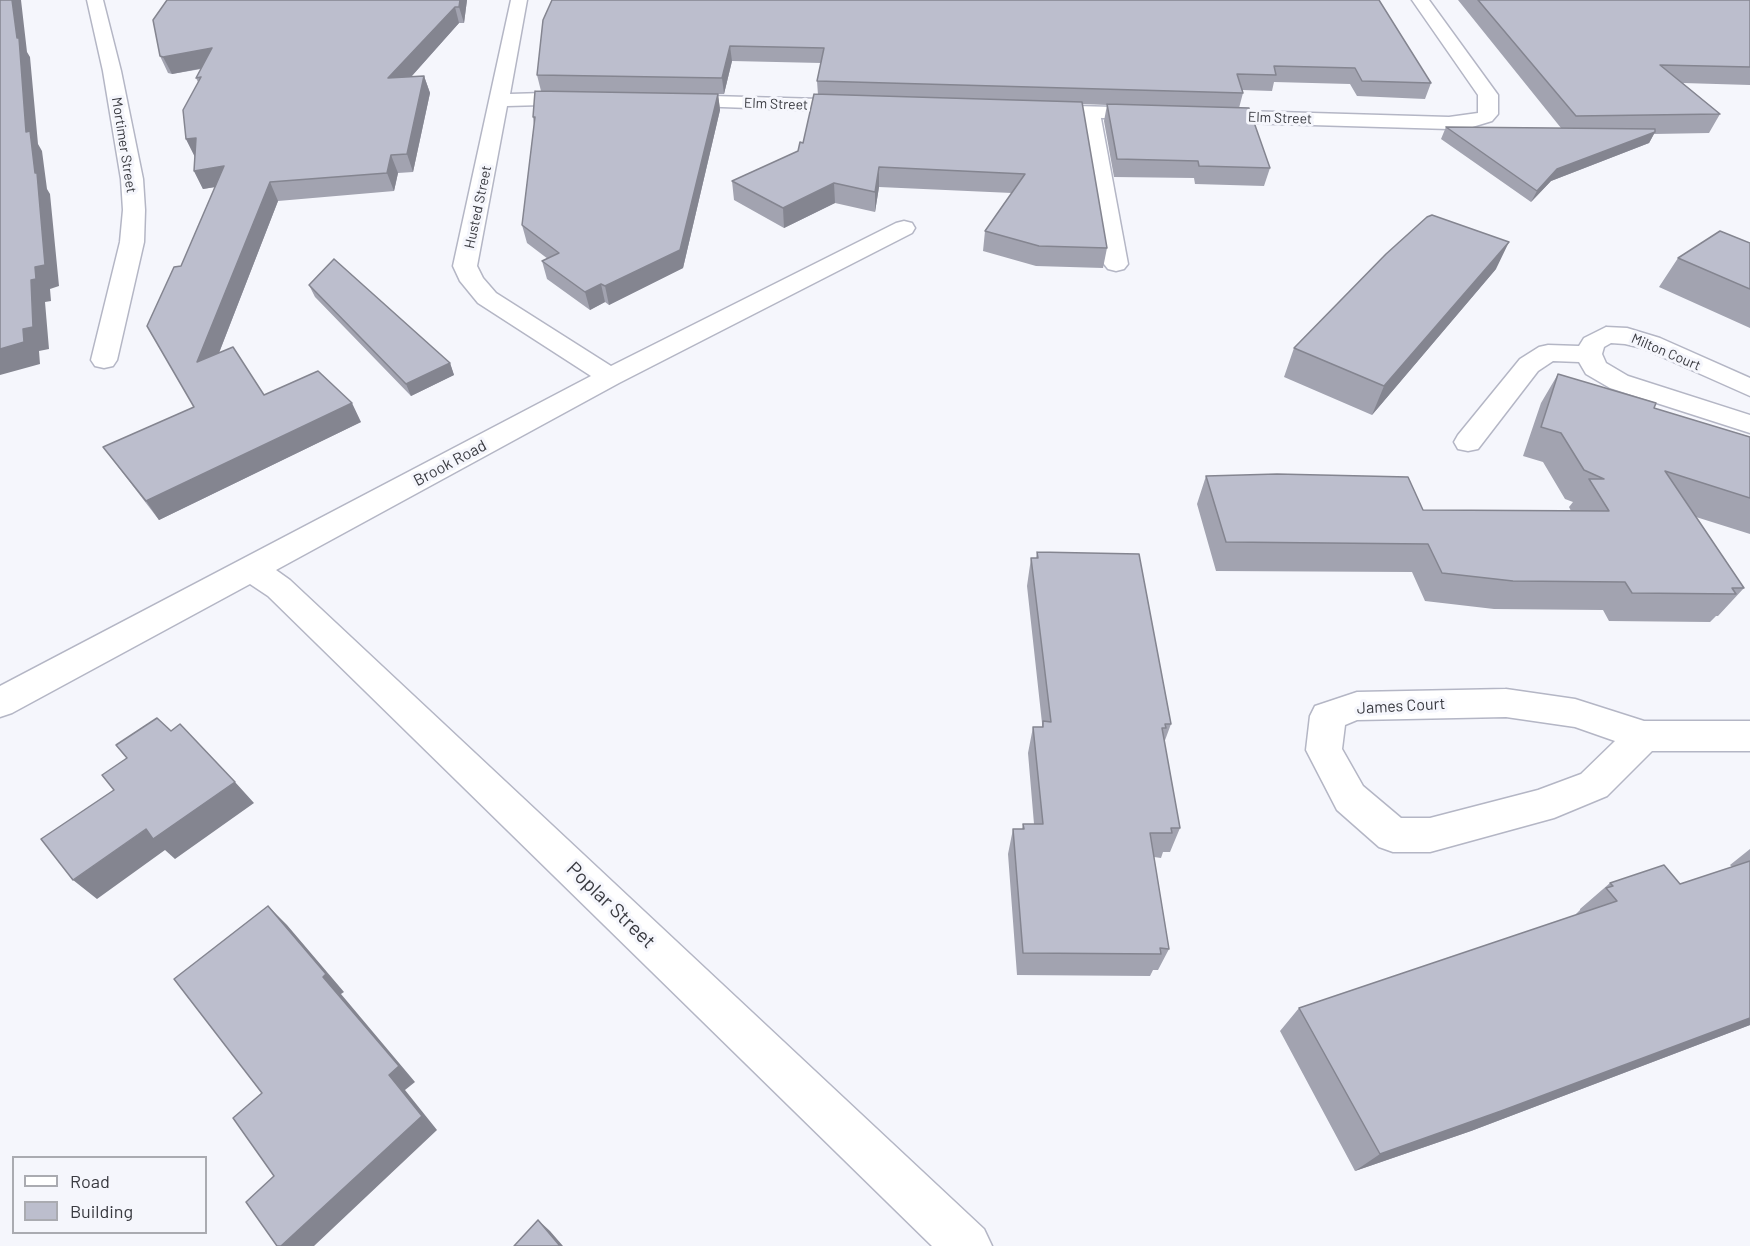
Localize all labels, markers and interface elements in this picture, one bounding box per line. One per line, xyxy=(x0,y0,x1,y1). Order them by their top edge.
street label: Elm Street xyxy=(744,94,808,114)
street label: Mortimer Street xyxy=(108,96,140,194)
street label: Elm Street xyxy=(1248,108,1312,128)
street label: Husted Street xyxy=(461,164,495,250)
street label: Milton Court xyxy=(1629,330,1703,374)
street label: Brook Road xyxy=(410,436,490,490)
street label: James Court xyxy=(1356,694,1446,718)
street label: Poplar Street xyxy=(562,857,660,953)
legend xyxy=(12,1156,207,1234)
text: Road xyxy=(70,1170,110,1192)
text: Building xyxy=(70,1200,133,1222)

